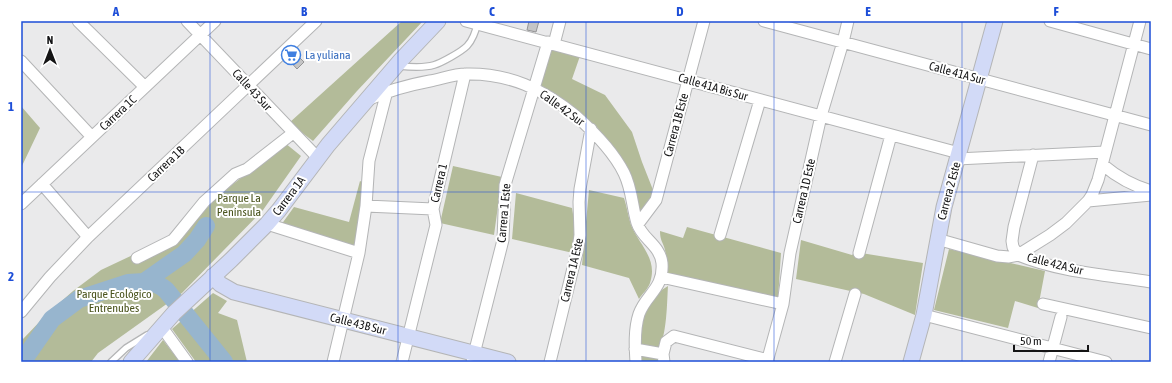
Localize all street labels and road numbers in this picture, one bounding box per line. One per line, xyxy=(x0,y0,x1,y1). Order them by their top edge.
street label: Calle 41A Sur xyxy=(927,59,987,87)
street label: Calle 43 Sur xyxy=(229,66,275,114)
street label: Calle 41A Bis Sur xyxy=(677,70,750,104)
street label: Calle 42 Sur xyxy=(537,87,587,129)
street label: Carrera 1C xyxy=(97,92,140,133)
street label: Carrera 1B Este xyxy=(661,92,691,158)
street label: Carrera 1B xyxy=(145,143,188,185)
street label: Carrera 1D Este xyxy=(790,157,818,225)
street label: Carrera 2 Este xyxy=(935,160,963,222)
street label: Carrera 1 xyxy=(428,162,450,204)
street label: Carrera 1A xyxy=(270,174,308,218)
street label: Carrera 1 Este xyxy=(494,183,514,243)
street label: Carrera 1A Este xyxy=(558,237,586,303)
street label: Calle 42A Sur xyxy=(1025,250,1085,278)
street label: Calle 43B Sur xyxy=(329,310,388,338)

